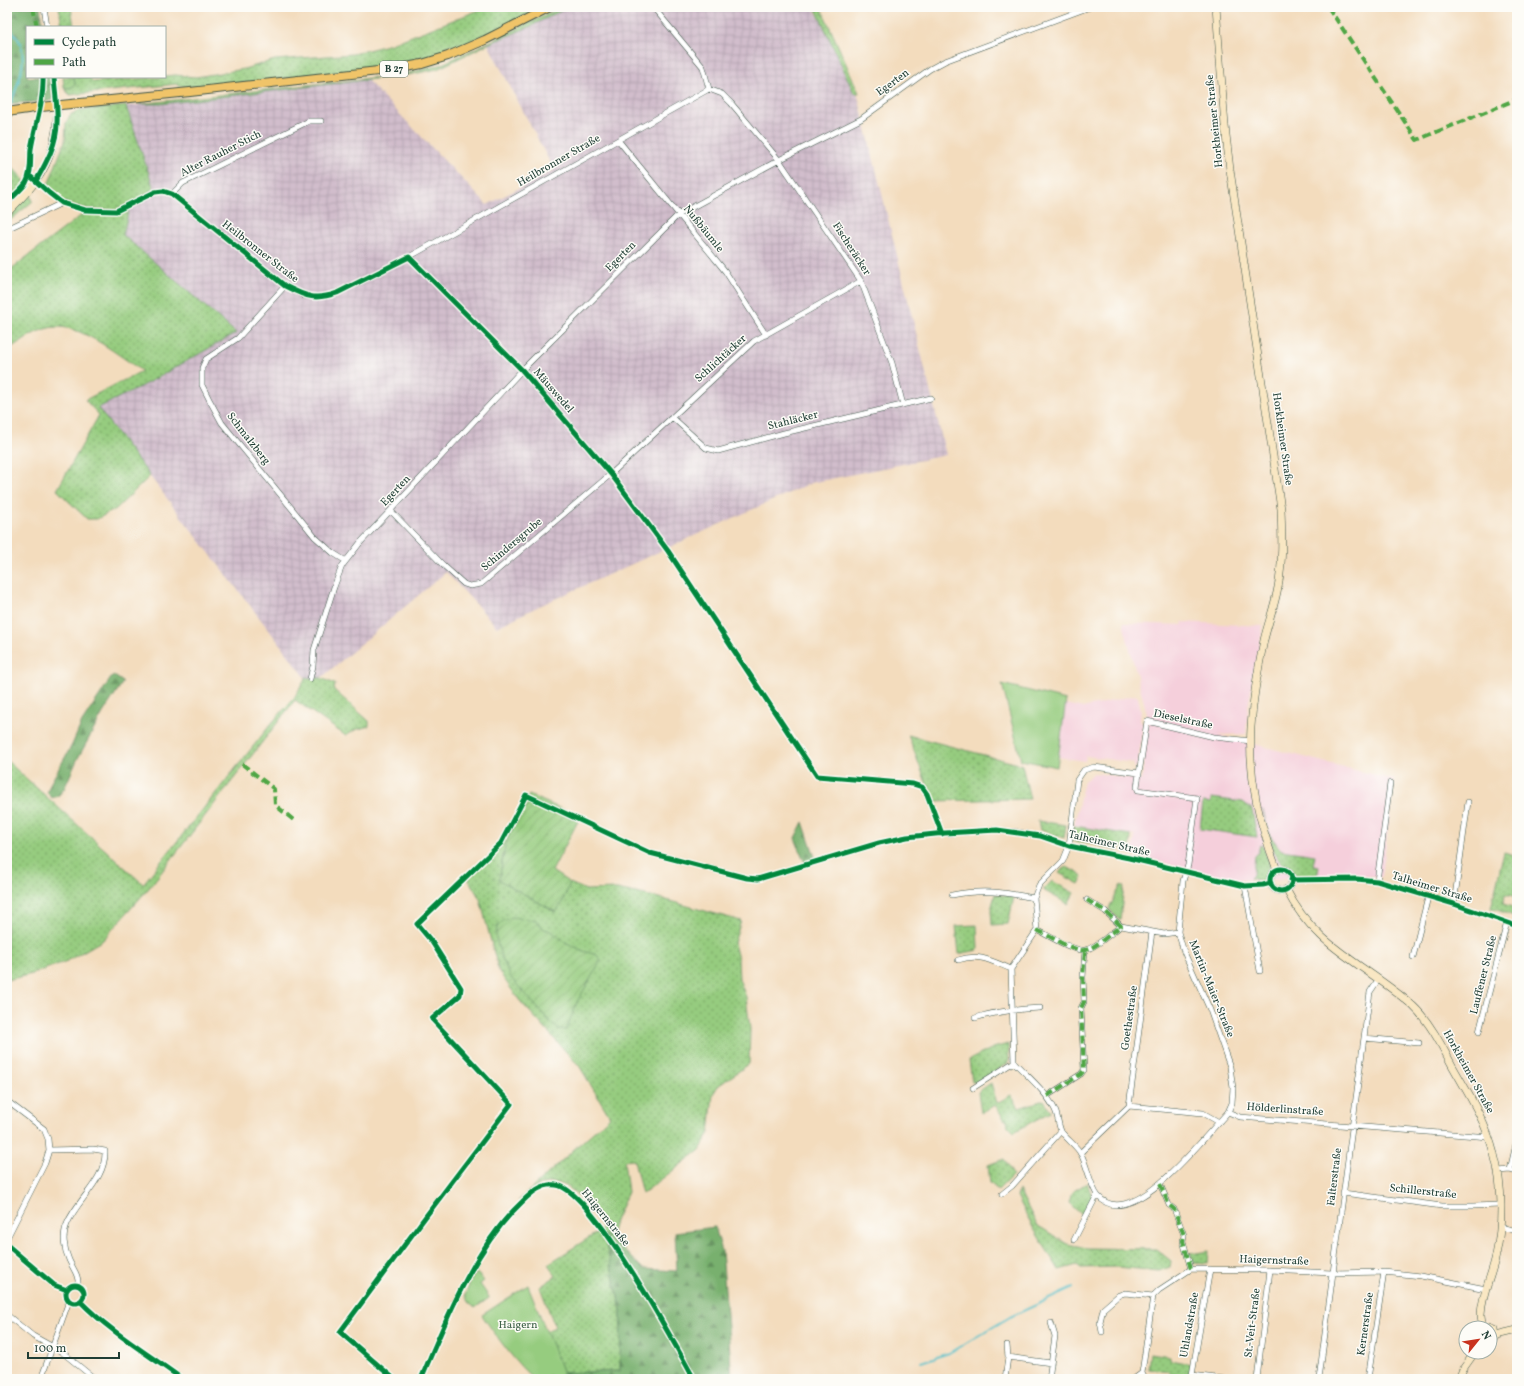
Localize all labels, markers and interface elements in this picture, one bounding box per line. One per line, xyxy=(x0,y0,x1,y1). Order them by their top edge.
legend xyxy=(26,26,166,78)
text: Cycle path xyxy=(62,35,117,51)
text: Path xyxy=(62,55,86,71)
road number: B 27 xyxy=(380,61,408,77)
street label: Egerten xyxy=(873,66,913,100)
street label: Horkheimer Straße xyxy=(1203,74,1227,168)
street label: Alter Rauher Stich xyxy=(178,127,264,181)
street label: Heilbronner Straße xyxy=(515,131,603,191)
street label: Nußbäumle xyxy=(679,202,727,256)
street label: Heilbronner Straße xyxy=(219,217,301,287)
street label: Fischeräcker xyxy=(828,219,874,279)
street label: Egerten xyxy=(602,238,640,276)
street label: Schlichtäcker xyxy=(692,332,750,386)
street label: Mäuswedel xyxy=(529,365,577,417)
street label: Horkheimer Straße xyxy=(1268,392,1296,486)
street label: Stahläcker xyxy=(766,407,820,434)
street label: Schmalzberg xyxy=(223,410,273,469)
street label: Egerten xyxy=(378,472,415,510)
street label: Schindersgrube xyxy=(478,515,546,575)
street label: Dieselstraße xyxy=(1152,706,1214,734)
street label: Talheimer Straße xyxy=(1067,827,1151,861)
street label: Talheimer Straße xyxy=(1390,869,1474,907)
street label: Lauffener Straße xyxy=(1467,934,1501,1016)
street label: Martin-Maier-Straße xyxy=(1185,938,1237,1040)
street label: Goethestraße xyxy=(1118,985,1142,1051)
street label: Horkheimer Straße xyxy=(1439,1028,1497,1116)
street label: Hölderlinstraße xyxy=(1246,1100,1324,1120)
street label: Falterstraße xyxy=(1324,1147,1346,1207)
street label: Schillerstraße xyxy=(1389,1181,1457,1203)
street label: Haigernstraße xyxy=(577,1186,633,1250)
street label: Haigernstraße xyxy=(1239,1252,1309,1270)
street label: St.-Veit-Straße xyxy=(1241,1287,1265,1359)
street label: Uhlandstraße xyxy=(1177,1291,1203,1359)
street label: Kernerstraße xyxy=(1354,1291,1378,1357)
park label: Haigern xyxy=(498,1318,538,1333)
north arrow xyxy=(1458,1320,1498,1360)
text: N xyxy=(1477,1329,1494,1343)
scale bar xyxy=(28,1334,119,1360)
text: 100 m xyxy=(34,1341,67,1357)

